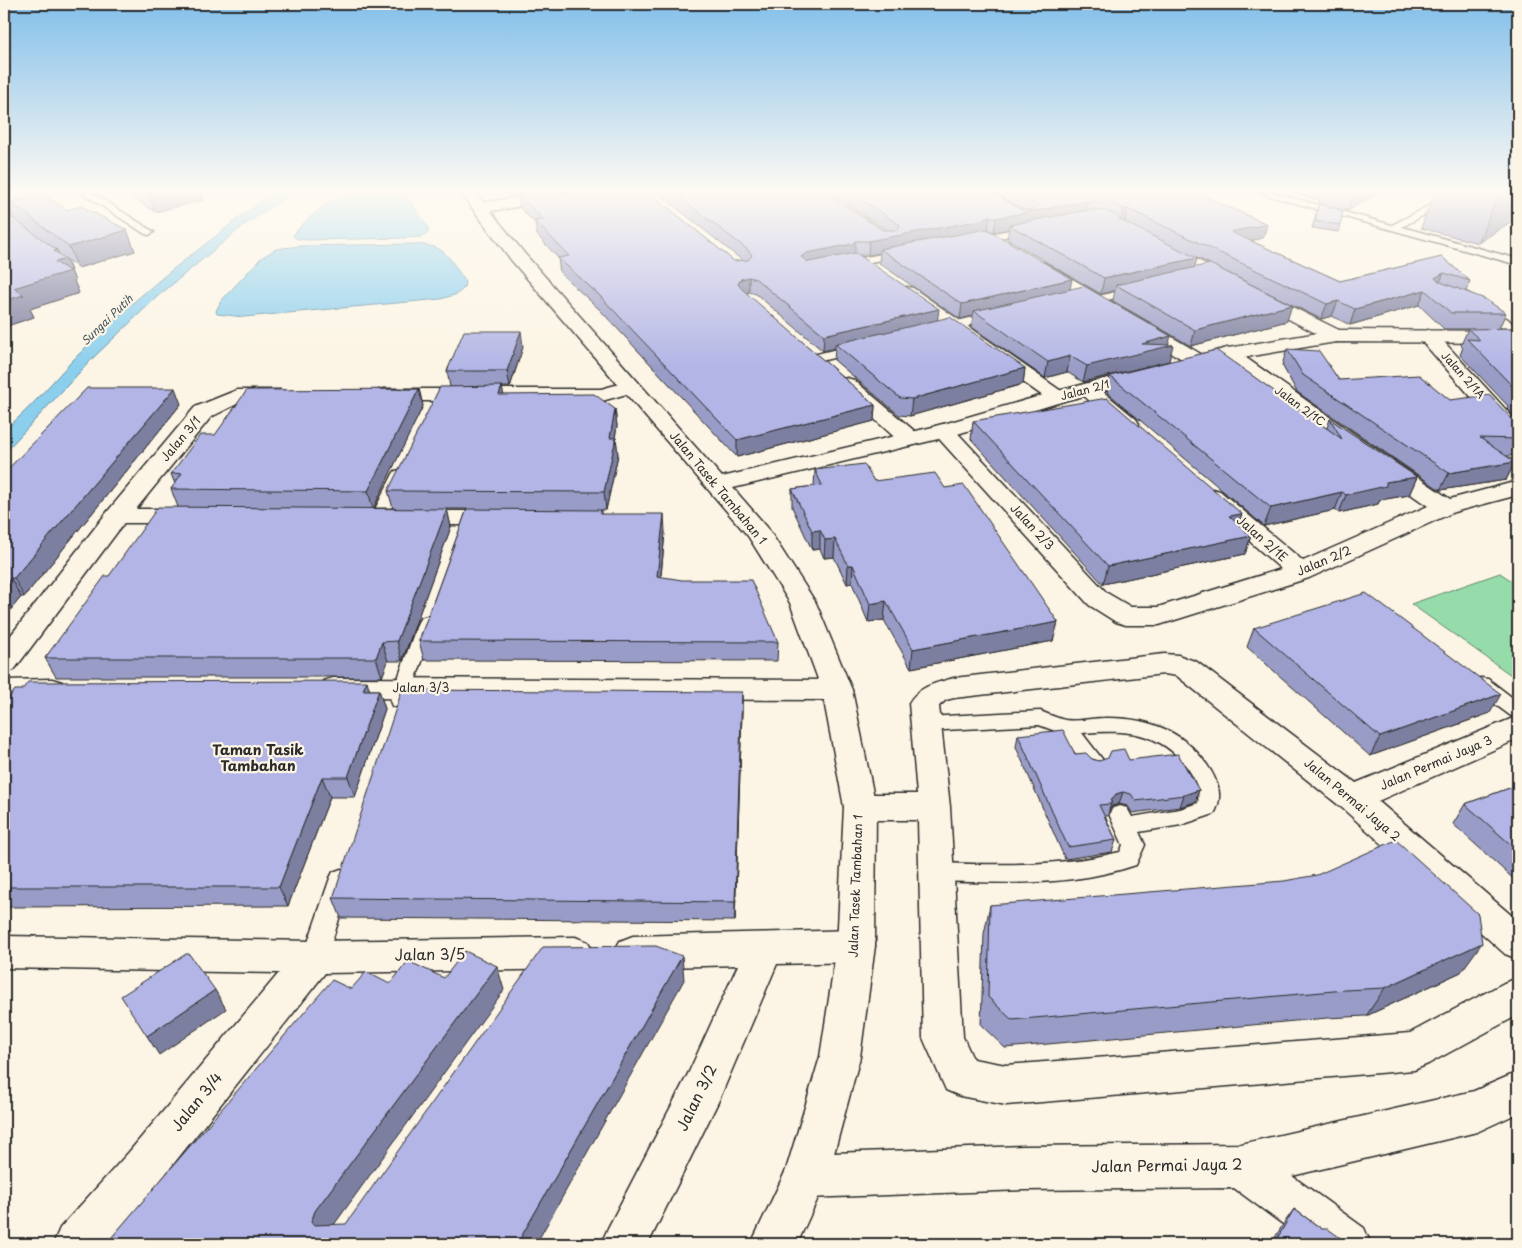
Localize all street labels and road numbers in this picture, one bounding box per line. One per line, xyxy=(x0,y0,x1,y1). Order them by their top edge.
street label: Jalan 2/1A xyxy=(1438,347,1489,402)
street label: Jalan 2/1 xyxy=(1058,375,1111,404)
street label: Jalan 2/1C xyxy=(1272,381,1329,430)
street label: Jalan 3/1 xyxy=(156,412,205,465)
street label: Jalan Tasek Tambahan 1 xyxy=(666,427,772,548)
street label: Jalan 2/3 xyxy=(1007,499,1059,553)
street label: Jalan 2/1E xyxy=(1233,511,1292,566)
street label: Jalan 2/2 xyxy=(1293,540,1354,580)
street label: Jalan 3/3 xyxy=(393,678,449,696)
street label: Jalan Permai Jaya 3 xyxy=(1377,730,1495,794)
street label: Jalan Permai Jaya 2 xyxy=(1301,753,1405,845)
street label: Jalan Tasek Tambahan 1 xyxy=(844,814,866,958)
street label: Jalan 3/5 xyxy=(394,941,466,966)
street label: Jalan 3/2 xyxy=(670,1060,722,1135)
street label: Jalan 3/4 xyxy=(165,1066,227,1136)
street label: Jalan Permai Jaya 2 xyxy=(1091,1152,1243,1177)

